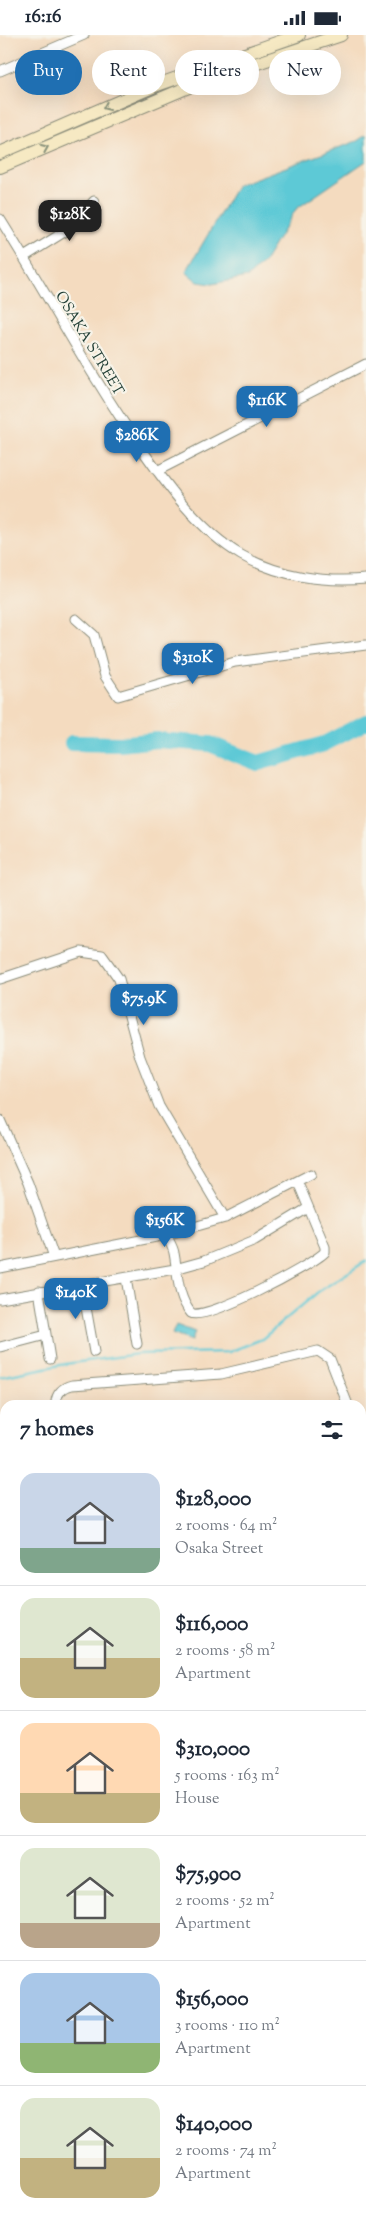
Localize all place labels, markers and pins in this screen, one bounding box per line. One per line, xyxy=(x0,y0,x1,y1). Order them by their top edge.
pin: $128K xyxy=(35,199,105,242)
pin: $116K xyxy=(232,385,302,428)
pin: $286K xyxy=(102,421,172,463)
pin: $310K xyxy=(158,643,228,685)
pin: $75.9K xyxy=(103,983,185,1026)
pin: $156K xyxy=(130,1205,200,1248)
pin: $140K xyxy=(41,1277,111,1320)

